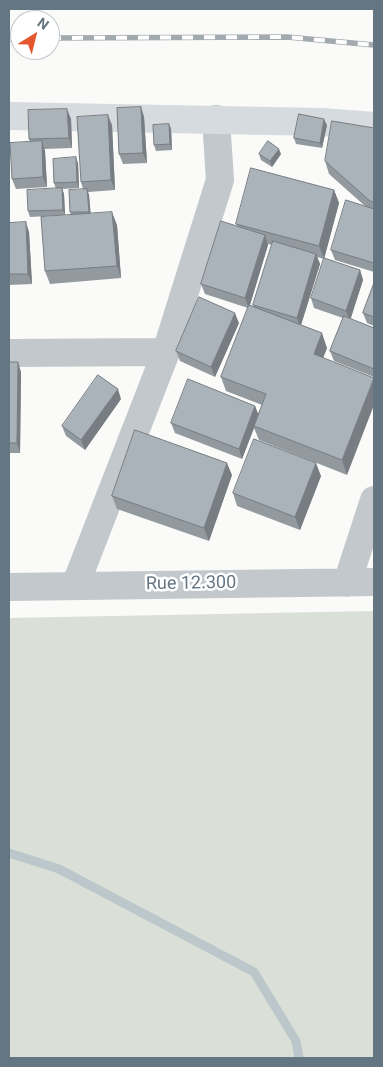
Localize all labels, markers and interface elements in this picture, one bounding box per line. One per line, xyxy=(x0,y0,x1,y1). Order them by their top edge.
north arrow xyxy=(10,10,60,60)
text: N xyxy=(35,14,52,33)
street label: Rue 12.300 xyxy=(146,572,236,596)

